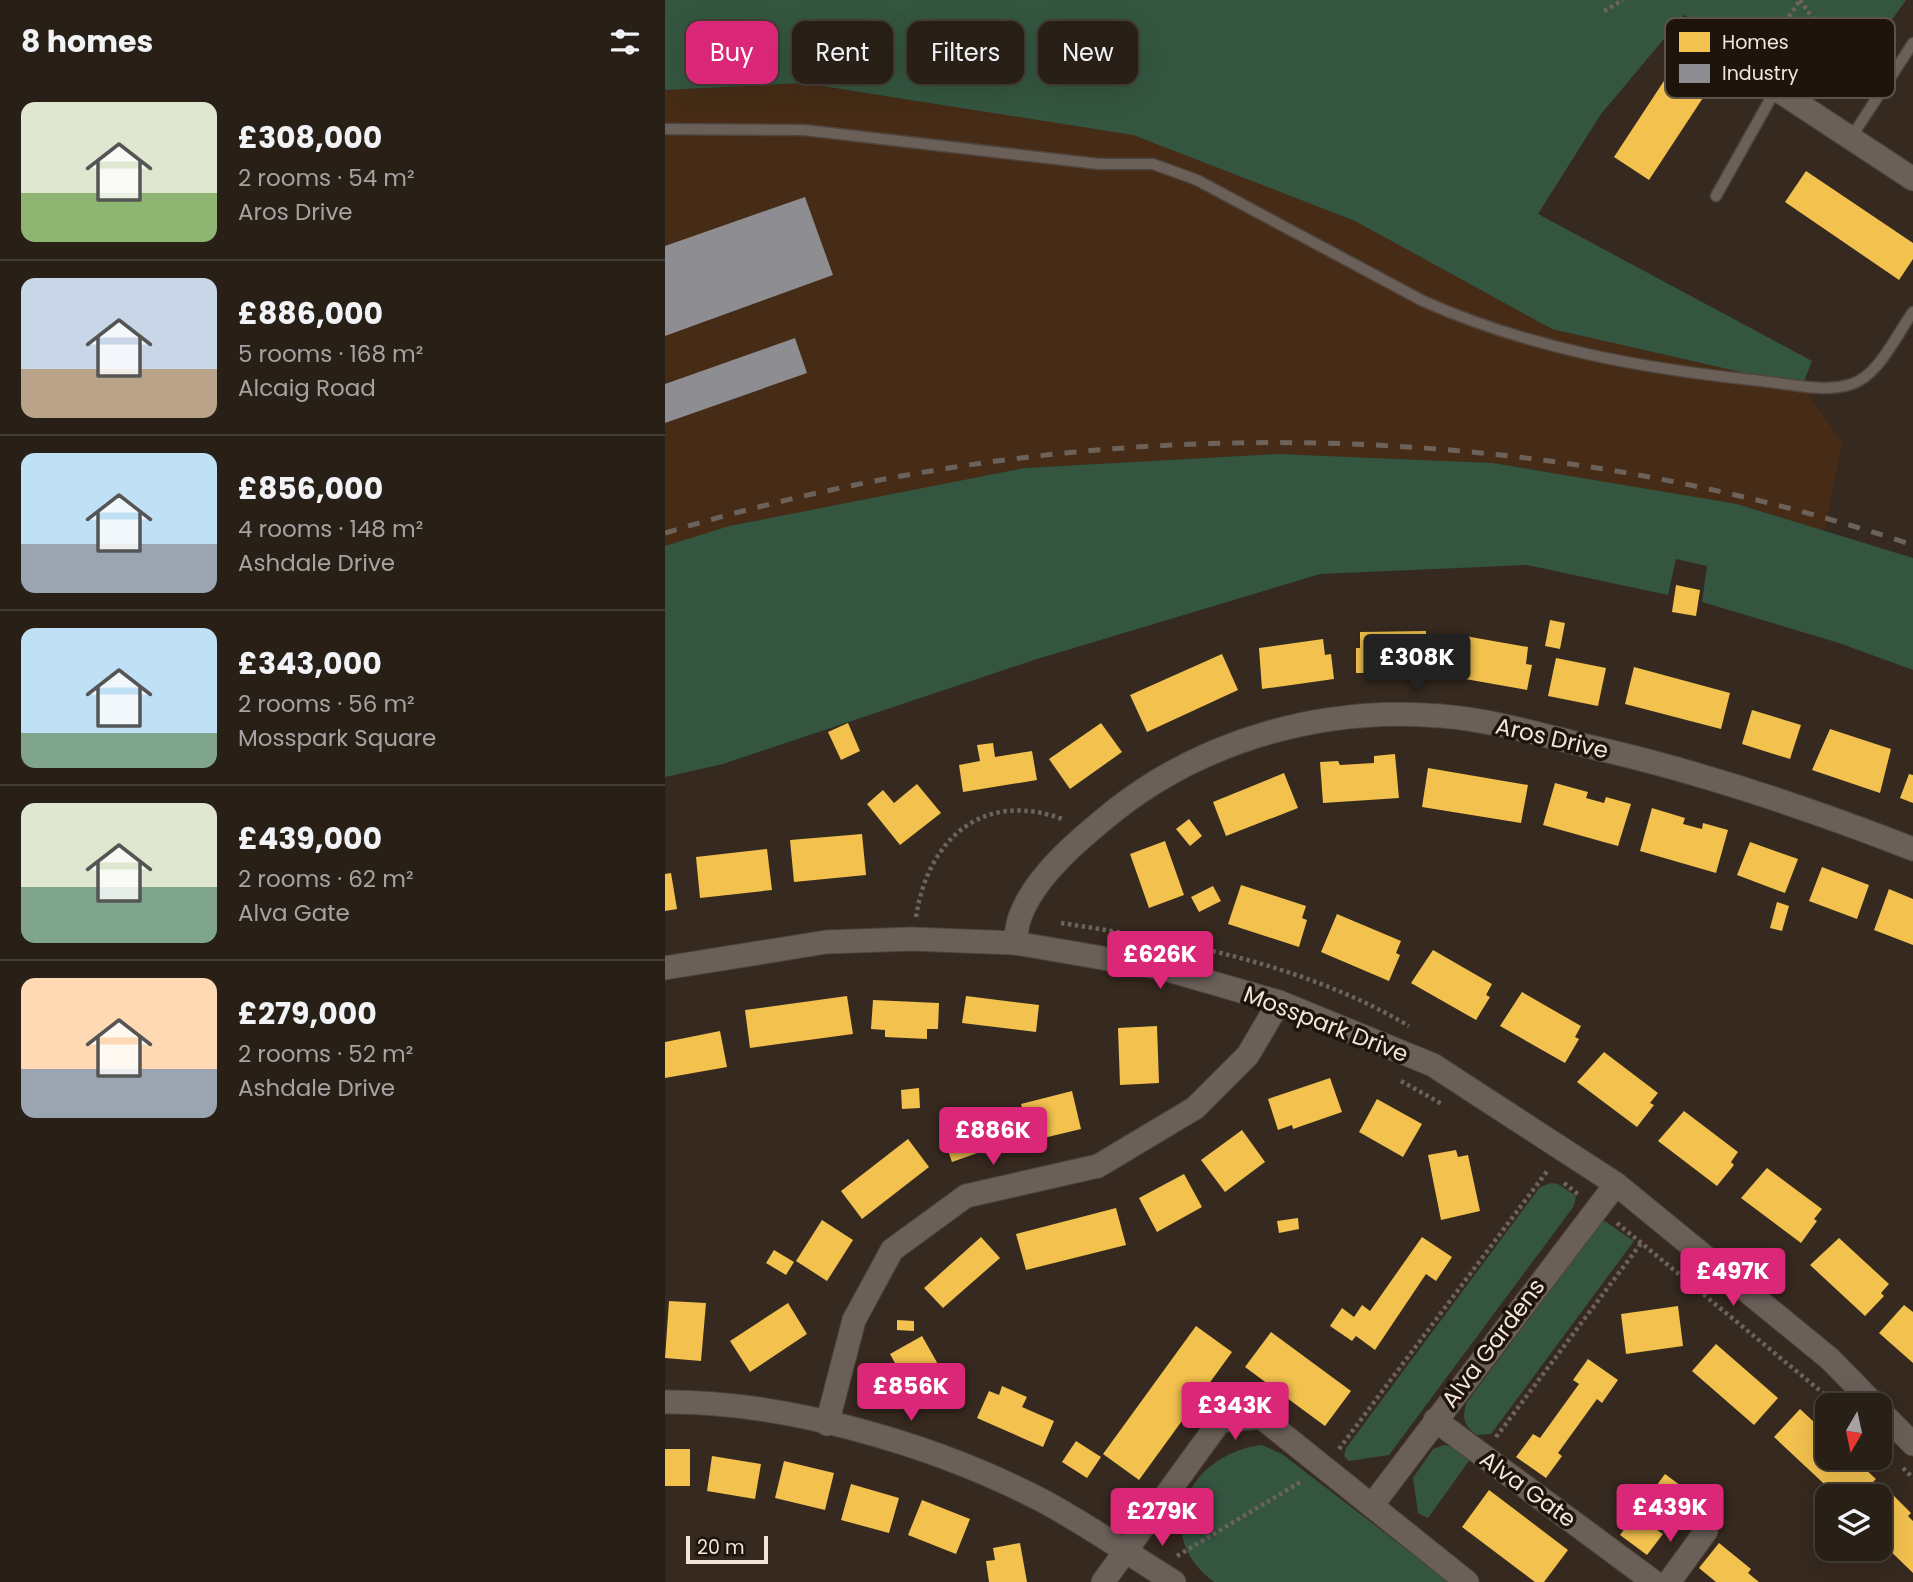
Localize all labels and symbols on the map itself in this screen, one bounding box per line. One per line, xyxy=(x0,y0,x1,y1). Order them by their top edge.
legend xyxy=(1665,18,1895,98)
text: Homes xyxy=(1722,29,1789,56)
text: Industry xyxy=(1722,60,1799,87)
pin: £308K xyxy=(1368,634,1466,694)
street label: Aros Drive xyxy=(1493,710,1611,766)
pin: £626K xyxy=(1111,932,1209,991)
street label: Mosspark Drive xyxy=(1239,978,1413,1070)
pin: £886K xyxy=(944,1108,1042,1167)
pin: £497K xyxy=(1684,1248,1782,1308)
street label: Alva Gardens xyxy=(1434,1272,1552,1414)
pin: £856K xyxy=(862,1364,960,1423)
pin: £343K xyxy=(1186,1382,1284,1442)
north arrow xyxy=(1815,1393,1892,1470)
street label: Alva Gate xyxy=(1473,1443,1583,1535)
pin: £439K xyxy=(1621,1484,1719,1544)
pin: £279K xyxy=(1113,1488,1211,1548)
scale bar xyxy=(686,1533,768,1565)

